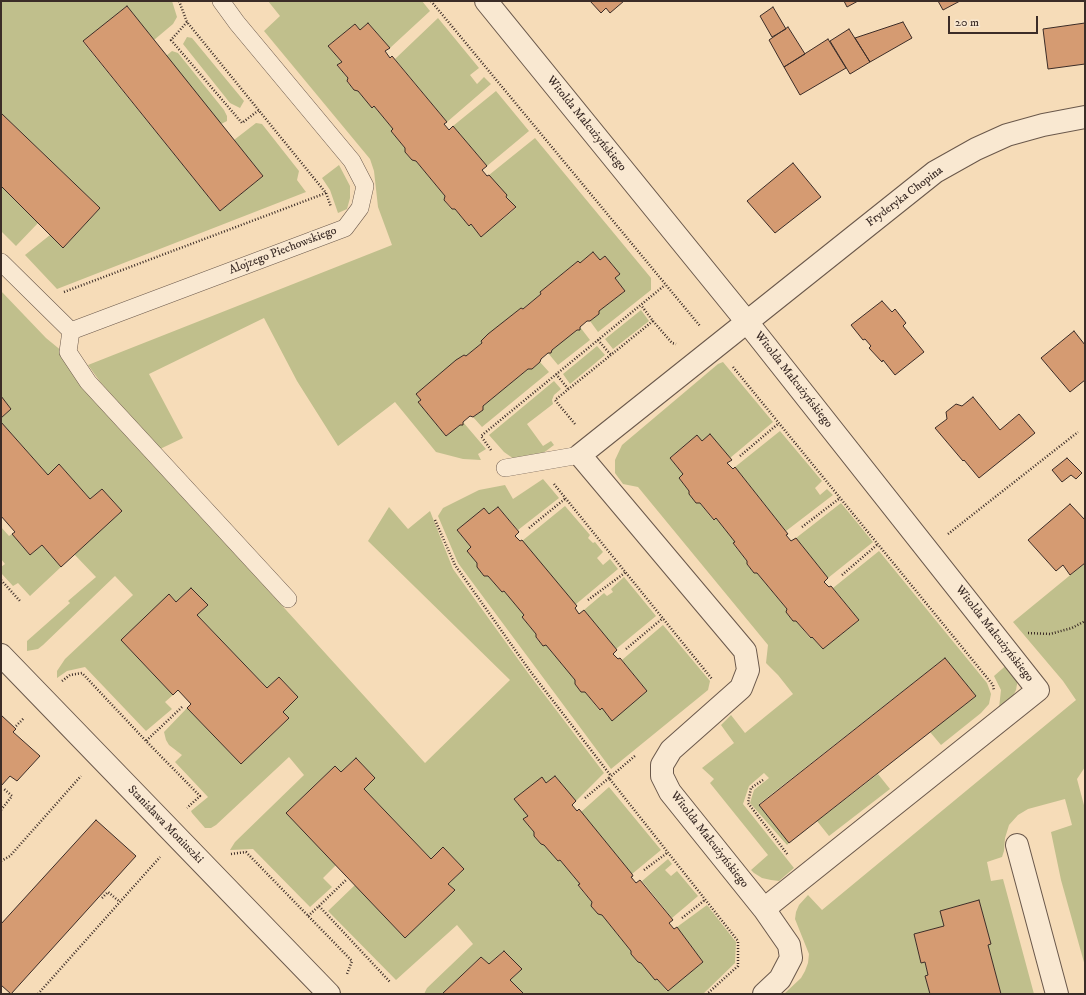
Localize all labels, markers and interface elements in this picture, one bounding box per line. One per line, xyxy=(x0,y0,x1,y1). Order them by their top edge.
scale bar xyxy=(950,8,1040,34)
text: 20 m xyxy=(955,15,979,30)
street label: Witolda Małcużyńskiego xyxy=(543,73,629,175)
street label: Fryderyka Chopina xyxy=(864,164,946,230)
street label: Alojzego Piechowskiego xyxy=(227,224,339,278)
street label: Witolda Małcużyńskiego xyxy=(751,329,835,431)
street label: Witolda Małcużyńskiego xyxy=(952,583,1036,685)
street label: Stanisława Moniuszki xyxy=(124,783,206,867)
street label: Witolda Małcużyńskiego xyxy=(667,789,751,891)

